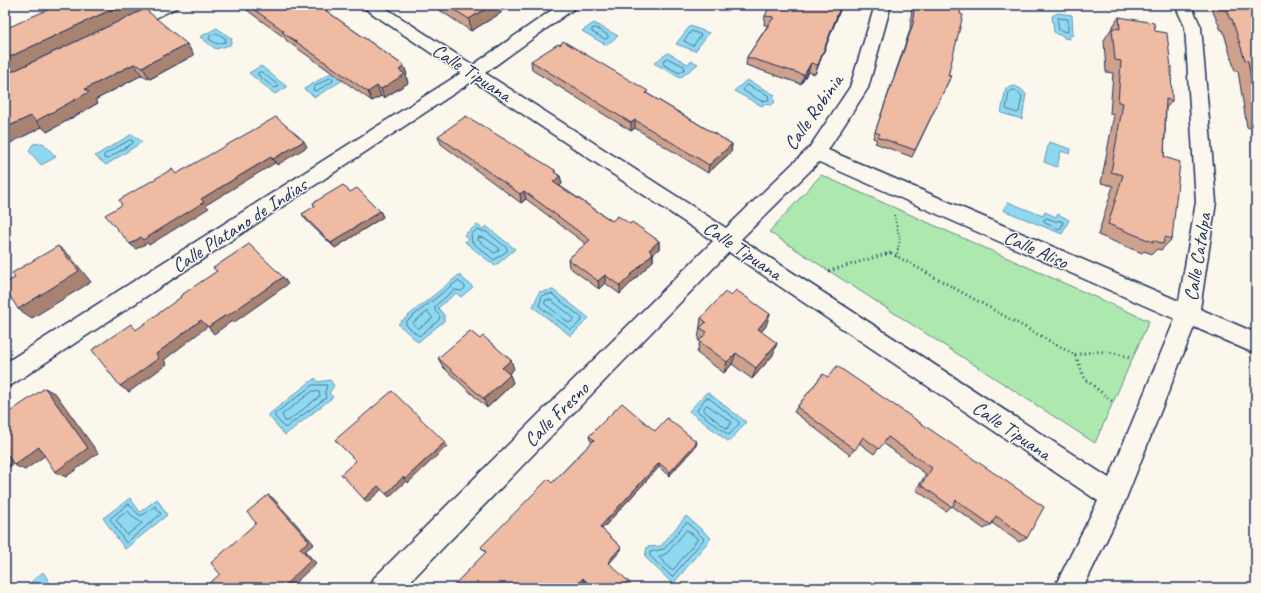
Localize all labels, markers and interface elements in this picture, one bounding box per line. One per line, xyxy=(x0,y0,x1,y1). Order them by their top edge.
street label: Calle Tipuana xyxy=(427,38,518,108)
street label: Calle Robinia xyxy=(778,68,850,155)
street label: Calle Platano de Indias xyxy=(167,171,313,278)
street label: Calle Catalpa xyxy=(1178,209,1217,303)
street label: Calle Tipuana xyxy=(699,215,788,287)
street label: Calle Aliso xyxy=(1000,224,1072,275)
street label: Calle Fresno xyxy=(519,376,595,452)
street label: Calle Tipuana xyxy=(968,395,1057,467)

